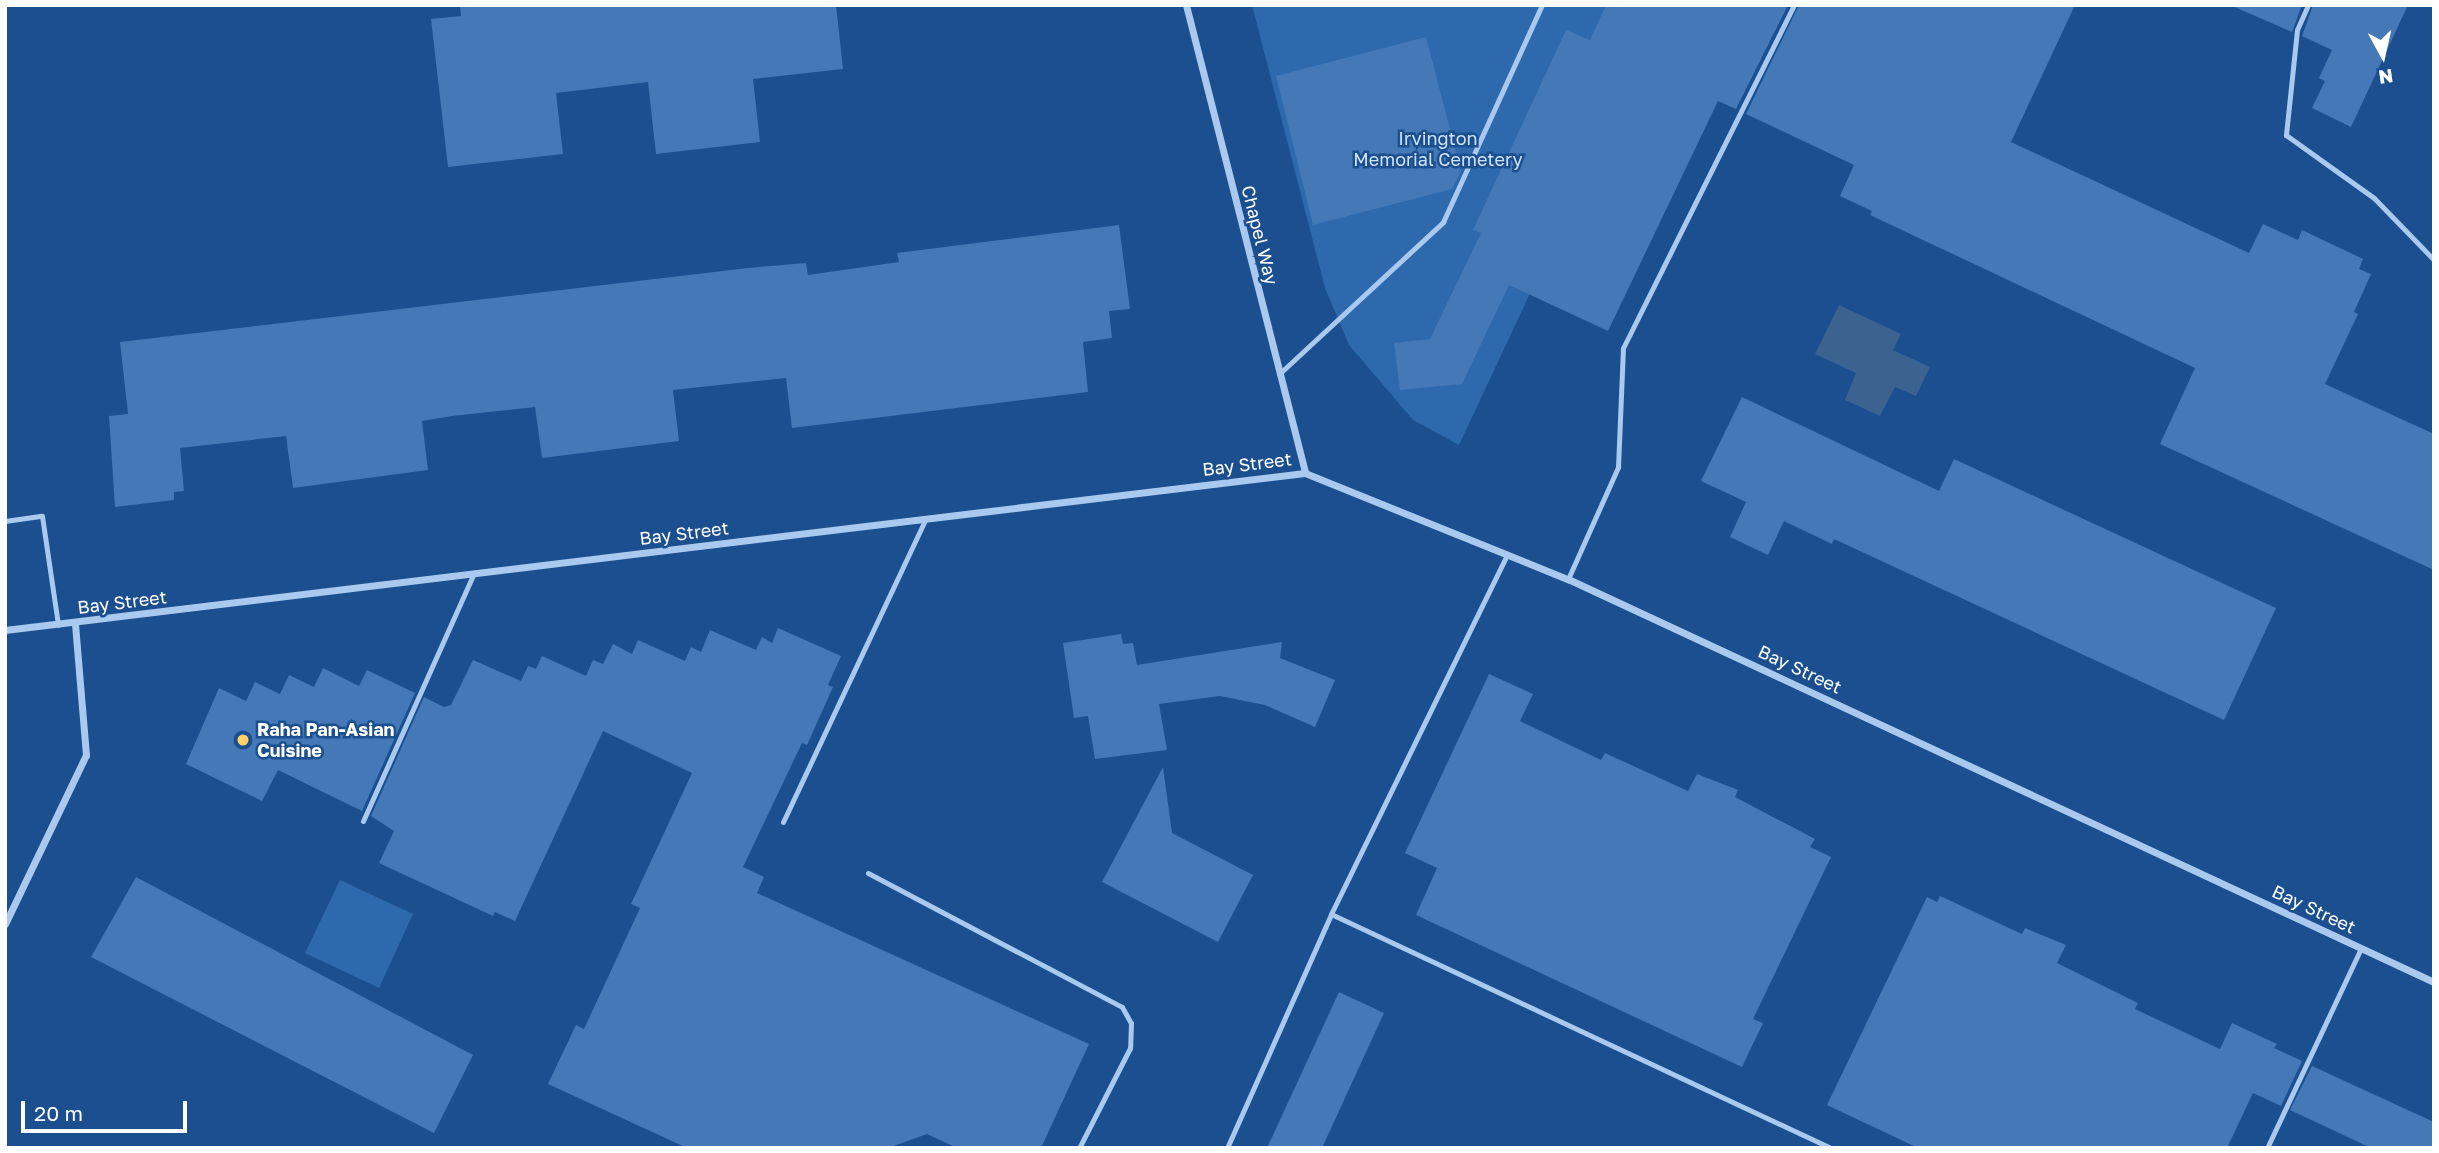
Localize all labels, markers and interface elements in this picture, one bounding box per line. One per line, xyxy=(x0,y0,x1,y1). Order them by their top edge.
north arrow xyxy=(2348,21,2418,91)
text: N xyxy=(2377,65,2395,90)
park label: Irvington Memorial Cemetery xyxy=(1353,128,1523,170)
street label: Chapel Way xyxy=(1237,183,1283,287)
street label: Bay Street xyxy=(1201,448,1293,480)
street label: Bay Street xyxy=(638,517,730,549)
street label: Bay Street xyxy=(76,586,168,618)
street label: Bay Street xyxy=(1755,640,1845,698)
place label: Raha Pan-Asian Cuisine xyxy=(257,719,395,762)
marker: Raha Pan-Asian Cuisine xyxy=(235,732,251,748)
street label: Bay Street xyxy=(2269,880,2359,938)
scale bar xyxy=(24,1086,191,1130)
text: 20 m xyxy=(34,1100,83,1126)

